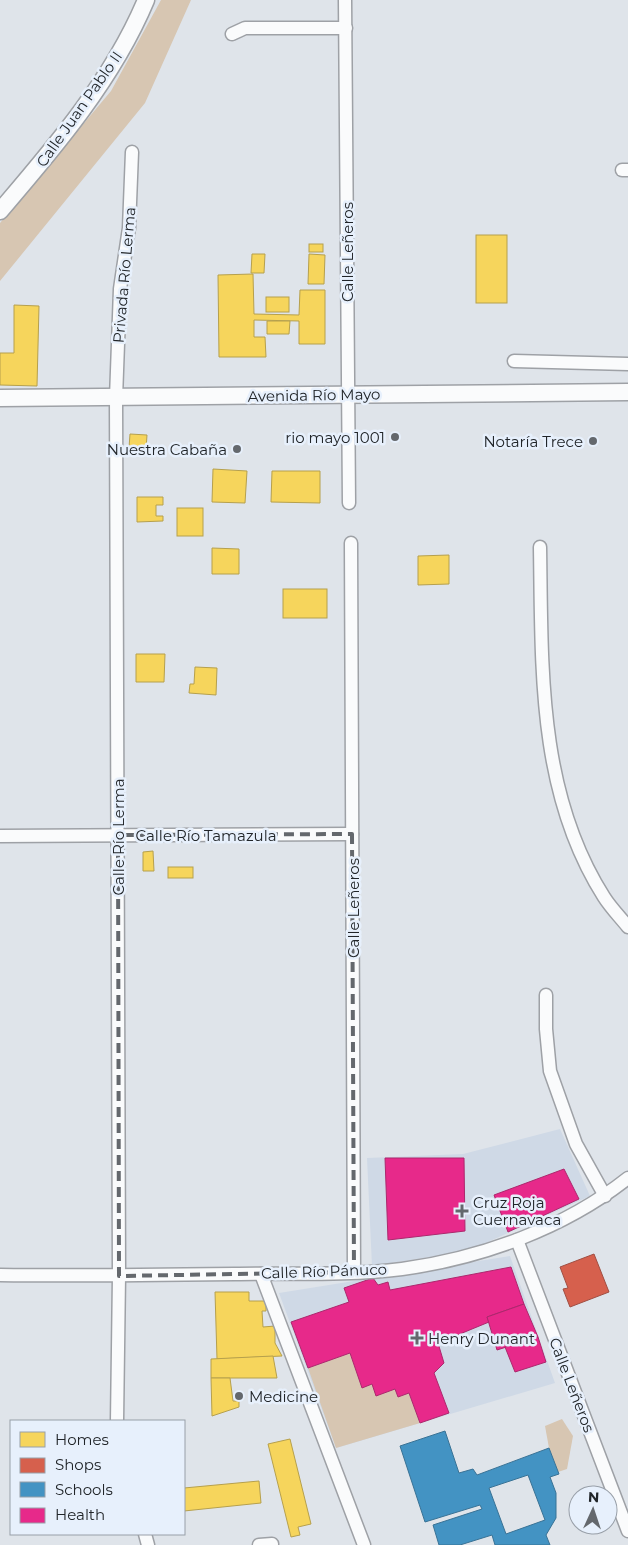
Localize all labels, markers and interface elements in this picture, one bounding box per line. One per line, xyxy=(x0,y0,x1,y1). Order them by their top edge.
street label: Calle Juan Pablo II xyxy=(32,47,126,171)
street label: Calle Leñeros xyxy=(338,202,357,302)
street label: Privada Río Lerma xyxy=(109,206,139,344)
street label: Avenida Río Mayo xyxy=(247,384,381,406)
place label: rio mayo 1001 xyxy=(285,428,385,447)
marker: rio mayo 1001 xyxy=(389,431,401,443)
place label: Notaría Trece xyxy=(483,432,583,451)
marker: Notaría Trece xyxy=(587,435,599,447)
place label: Nuestra Cabaña xyxy=(107,440,227,459)
marker: Nuestra Cabaña xyxy=(231,443,243,455)
street label: Calle Río Lerma xyxy=(109,778,128,896)
street label: Calle Río Tamazula xyxy=(135,826,277,845)
street label: Calle Leñeros xyxy=(344,858,363,958)
place label: Cruz Roja Cuernavaca xyxy=(473,1193,561,1229)
marker: Cruz Roja Cuernavaca xyxy=(455,1204,469,1218)
street label: Calle Río Pánuco xyxy=(261,1259,387,1283)
place label: Henry Dunant xyxy=(428,1329,535,1348)
marker: Henry Dunant xyxy=(410,1331,424,1345)
street label: Calle Leñeros xyxy=(545,1335,599,1435)
place label: Medicine xyxy=(249,1387,318,1406)
marker: Medicine xyxy=(233,1390,245,1402)
legend xyxy=(10,1420,185,1535)
text: Homes xyxy=(55,1430,109,1449)
text: Shops xyxy=(55,1455,101,1474)
text: Schools xyxy=(55,1480,113,1499)
north arrow xyxy=(568,1485,618,1535)
text: N xyxy=(588,1488,600,1506)
text: Health xyxy=(55,1505,105,1524)

